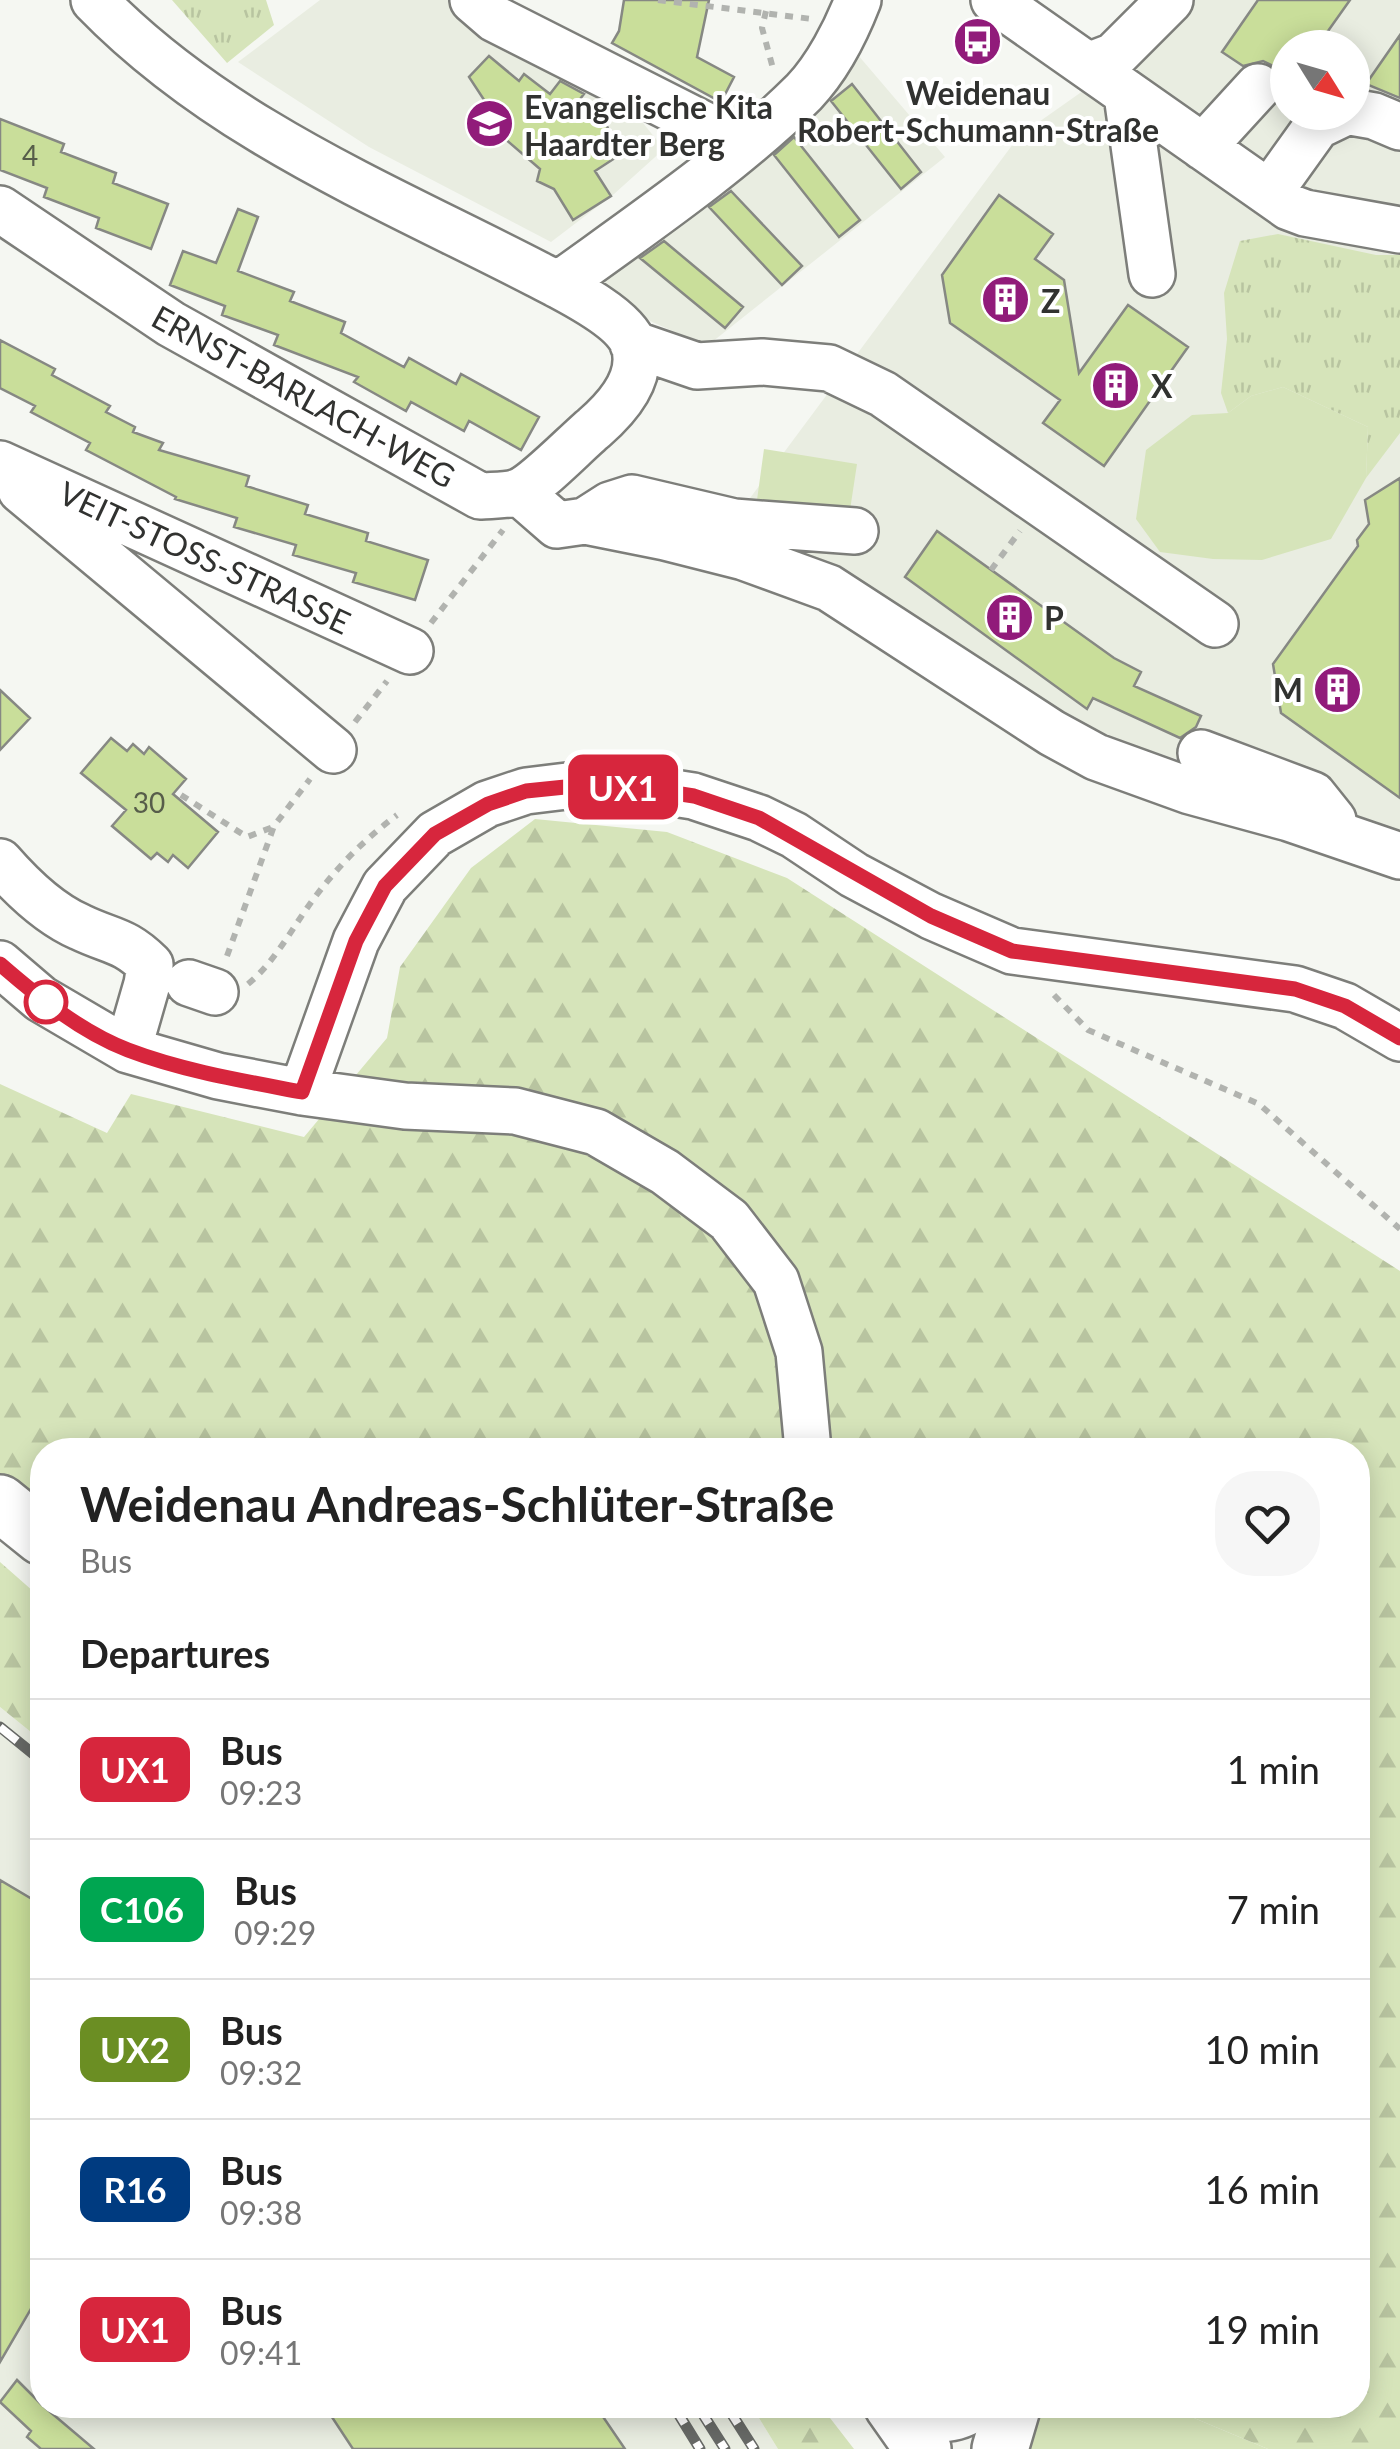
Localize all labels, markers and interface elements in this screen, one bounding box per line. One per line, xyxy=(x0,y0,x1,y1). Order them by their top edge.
bus stop icon: Weidenau Robert-Schumann-Straße xyxy=(952,16,1004,68)
north arrow xyxy=(1270,30,1370,130)
map controls xyxy=(1270,30,1370,130)
place label: Weidenau Robert-Schumann-Straße xyxy=(797,73,1159,149)
place label: Evangelische Kita Haardter Berg xyxy=(524,87,773,163)
school or university icon: Evangelische Kita Haardter Berg xyxy=(463,98,515,150)
house number: 4 xyxy=(22,138,38,172)
building icon: Z xyxy=(980,274,1032,326)
place label: Z xyxy=(1041,281,1060,320)
street label: ERNST-BARLACH-WEG xyxy=(146,296,462,496)
building icon: X xyxy=(1090,359,1142,411)
place label: X xyxy=(1151,366,1173,405)
street label: VEIT-STOSS-STRASSE xyxy=(53,472,357,642)
building icon: P xyxy=(983,591,1035,643)
place label: P xyxy=(1044,598,1064,637)
building icon: M xyxy=(1312,663,1364,715)
place label: M xyxy=(1273,670,1303,709)
line badge: UX1 xyxy=(566,754,680,820)
text: UX1 xyxy=(588,766,658,808)
house number: 30 xyxy=(133,785,165,819)
unlabelled marker xyxy=(25,981,67,1023)
button: heart xyxy=(1215,1471,1320,1576)
text: Weidenau Andreas-Schlüter-Straße xyxy=(80,1475,834,1532)
text: Bus xyxy=(80,1541,132,1580)
text: Departures xyxy=(80,1630,270,1676)
text: Bus xyxy=(220,1727,283,1773)
text: 1 min xyxy=(1227,1746,1320,1792)
text: UX1 xyxy=(100,1748,170,1790)
text: 09:23 xyxy=(220,1773,302,1812)
text: Bus xyxy=(234,1867,297,1913)
text: 7 min xyxy=(1227,1886,1320,1932)
text: C106 xyxy=(100,1888,184,1930)
text: 09:29 xyxy=(234,1913,316,1952)
text: Bus xyxy=(220,2007,283,2053)
text: 10 min xyxy=(1205,2026,1320,2072)
text: UX2 xyxy=(100,2028,170,2070)
text: 09:32 xyxy=(220,2053,302,2092)
text: Bus xyxy=(220,2147,283,2193)
text: 16 min xyxy=(1205,2166,1320,2212)
text: R16 xyxy=(103,2168,167,2210)
text: 09:38 xyxy=(220,2193,302,2232)
text: Bus xyxy=(220,2287,283,2333)
text: 19 min xyxy=(1205,2306,1320,2352)
text: UX1 xyxy=(100,2308,170,2350)
text: 09:41 xyxy=(220,2333,302,2372)

